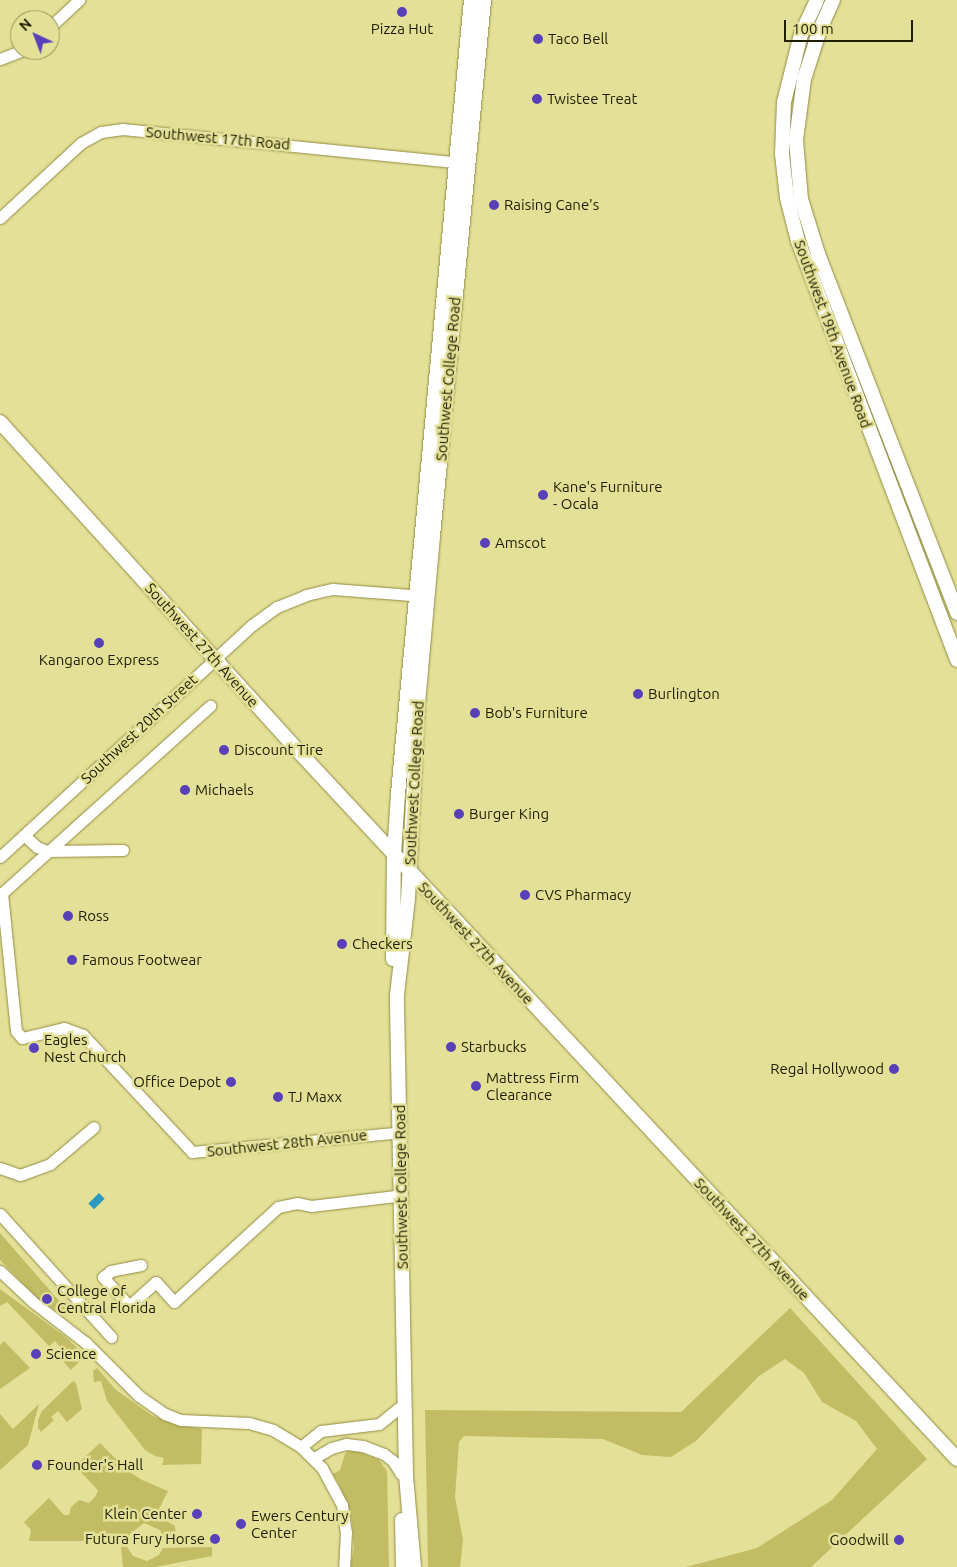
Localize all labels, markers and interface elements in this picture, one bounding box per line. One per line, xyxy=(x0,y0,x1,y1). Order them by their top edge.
marker: Pizza Hut xyxy=(396,6,408,18)
north arrow xyxy=(10,10,60,60)
scale bar xyxy=(787,10,916,42)
text: N xyxy=(16,15,35,34)
place label: Pizza Hut xyxy=(371,20,433,38)
text: 100 m xyxy=(792,20,834,37)
place label: Taco Bell xyxy=(548,30,608,48)
marker: Taco Bell xyxy=(532,33,544,45)
place label: Twistee Treat xyxy=(547,90,637,108)
marker: Twistee Treat xyxy=(531,93,543,105)
street label: Southwest 17th Road xyxy=(145,123,291,153)
place label: Raising Cane's xyxy=(504,196,599,214)
marker: Raising Cane's xyxy=(488,199,500,211)
street label: Southwest 19th Avenue Road xyxy=(791,238,875,430)
street label: Southwest College Road xyxy=(432,296,464,462)
place label: Kane's Furniture - Ocala xyxy=(553,477,663,512)
marker: Kane's Furniture - Ocala xyxy=(537,489,549,501)
place label: Amscot xyxy=(495,534,546,552)
marker: Amscot xyxy=(479,537,491,549)
street label: Southwest 27th Avenue xyxy=(142,579,262,711)
marker: Kangaroo Express xyxy=(93,637,105,649)
place label: Kangaroo Express xyxy=(39,651,159,669)
street label: Southwest 20th Street xyxy=(77,671,201,787)
place label: Burlington xyxy=(648,685,720,703)
marker: Burlington xyxy=(632,688,644,700)
street label: Southwest College Road xyxy=(401,700,427,866)
place label: Bob's Furniture xyxy=(485,704,588,722)
marker: Bob's Furniture xyxy=(469,707,481,719)
place label: Discount Tire xyxy=(234,741,323,759)
marker: Discount Tire xyxy=(218,744,230,756)
place label: Michaels xyxy=(195,781,254,799)
marker: Michaels xyxy=(179,784,191,796)
place label: Burger King xyxy=(469,805,549,823)
marker: Burger King xyxy=(453,808,465,820)
street label: Southwest 27th Avenue xyxy=(415,878,537,1008)
place label: CVS Pharmacy xyxy=(535,886,631,904)
marker: CVS Pharmacy xyxy=(519,889,531,901)
place label: Ross xyxy=(78,907,109,925)
marker: Ross xyxy=(62,910,74,922)
place label: Checkers xyxy=(352,935,413,953)
marker: Checkers xyxy=(336,938,348,950)
place label: Famous Footwear xyxy=(82,951,202,969)
marker: Famous Footwear xyxy=(66,954,78,966)
place label: Eagles Nest Church xyxy=(44,1030,126,1065)
place label: Starbucks xyxy=(461,1038,527,1056)
marker: Starbucks xyxy=(445,1041,457,1053)
marker: Eagles Nest Church xyxy=(28,1042,40,1054)
place label: Regal Hollywood xyxy=(770,1060,884,1078)
marker: Regal Hollywood xyxy=(888,1063,900,1075)
place label: Mattress Firm Clearance xyxy=(486,1068,579,1103)
place label: Office Depot xyxy=(133,1073,221,1091)
marker: Office Depot xyxy=(225,1076,237,1088)
marker: Mattress Firm Clearance xyxy=(470,1080,482,1092)
place label: TJ Maxx xyxy=(288,1088,342,1106)
marker: TJ Maxx xyxy=(272,1091,284,1103)
street label: Southwest College Road xyxy=(391,1105,411,1269)
street label: Southwest 28th Avenue xyxy=(206,1126,368,1160)
street label: Southwest 27th Avenue xyxy=(691,1174,813,1304)
place label: College of Central Florida xyxy=(57,1281,156,1316)
marker: College of Central Florida xyxy=(41,1293,53,1305)
place label: Science xyxy=(46,1345,97,1363)
marker: Science xyxy=(30,1348,42,1360)
place label: Founder's Hall xyxy=(47,1456,143,1474)
marker: Founder's Hall xyxy=(31,1459,43,1471)
place label: Klein Center xyxy=(104,1505,187,1523)
place label: Ewers Century Center xyxy=(251,1506,348,1541)
marker: Klein Center xyxy=(191,1508,203,1520)
marker: Ewers Century Center xyxy=(235,1518,247,1530)
place label: Futura Fury Horse xyxy=(85,1530,205,1548)
place label: Goodwill xyxy=(830,1531,889,1549)
marker: Futura Fury Horse xyxy=(209,1533,221,1545)
marker: Goodwill xyxy=(893,1534,905,1546)

